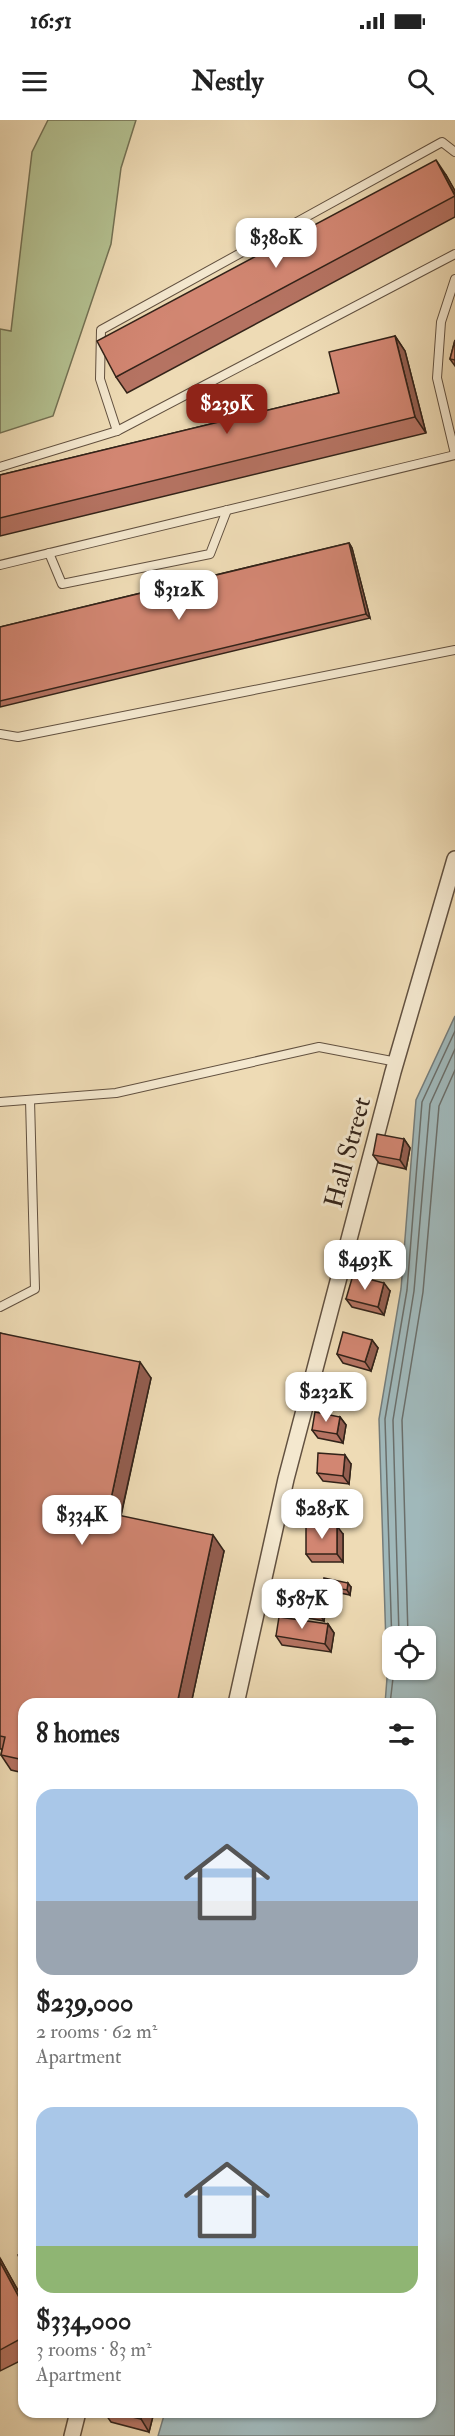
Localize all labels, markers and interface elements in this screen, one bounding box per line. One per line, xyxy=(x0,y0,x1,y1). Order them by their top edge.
text: 16:51 xyxy=(30,7,72,35)
icon: menu xyxy=(18,65,51,98)
text: Nestly xyxy=(192,65,263,98)
icon: search xyxy=(404,65,437,98)
pin: $380K xyxy=(234,218,318,269)
text: $380K xyxy=(250,225,302,250)
pin: $239K xyxy=(185,384,269,435)
text: $239K xyxy=(200,391,254,416)
pin: $312K xyxy=(137,570,221,621)
text: $312K xyxy=(154,577,204,602)
street label: Hall Street xyxy=(318,1093,378,1211)
pin: $493K xyxy=(323,1240,407,1291)
text: $493K xyxy=(338,1247,392,1272)
pin: $232K xyxy=(284,1372,368,1423)
text: $232K xyxy=(299,1379,353,1404)
pin: $285K xyxy=(280,1489,364,1540)
pin: $334K xyxy=(40,1495,124,1546)
text: $285K xyxy=(295,1496,349,1521)
text: $334K xyxy=(56,1502,108,1527)
pin: $587K xyxy=(260,1579,344,1630)
text: $587K xyxy=(276,1586,328,1611)
map controls xyxy=(382,1626,436,1680)
button: locate xyxy=(382,1626,436,1680)
text: 8 homes xyxy=(36,1718,120,1750)
icon: filters xyxy=(385,1718,418,1751)
icon: home xyxy=(173,1828,281,1936)
text: $239,000 xyxy=(36,1987,133,2019)
text: 2 rooms · 62 m² xyxy=(36,2019,157,2044)
text: Apartment xyxy=(36,2044,121,2069)
icon: home xyxy=(173,2146,281,2254)
text: $334,000 xyxy=(36,2305,131,2337)
text: 3 rooms · 83 m² xyxy=(36,2337,152,2362)
text: Apartment xyxy=(36,2362,121,2387)

